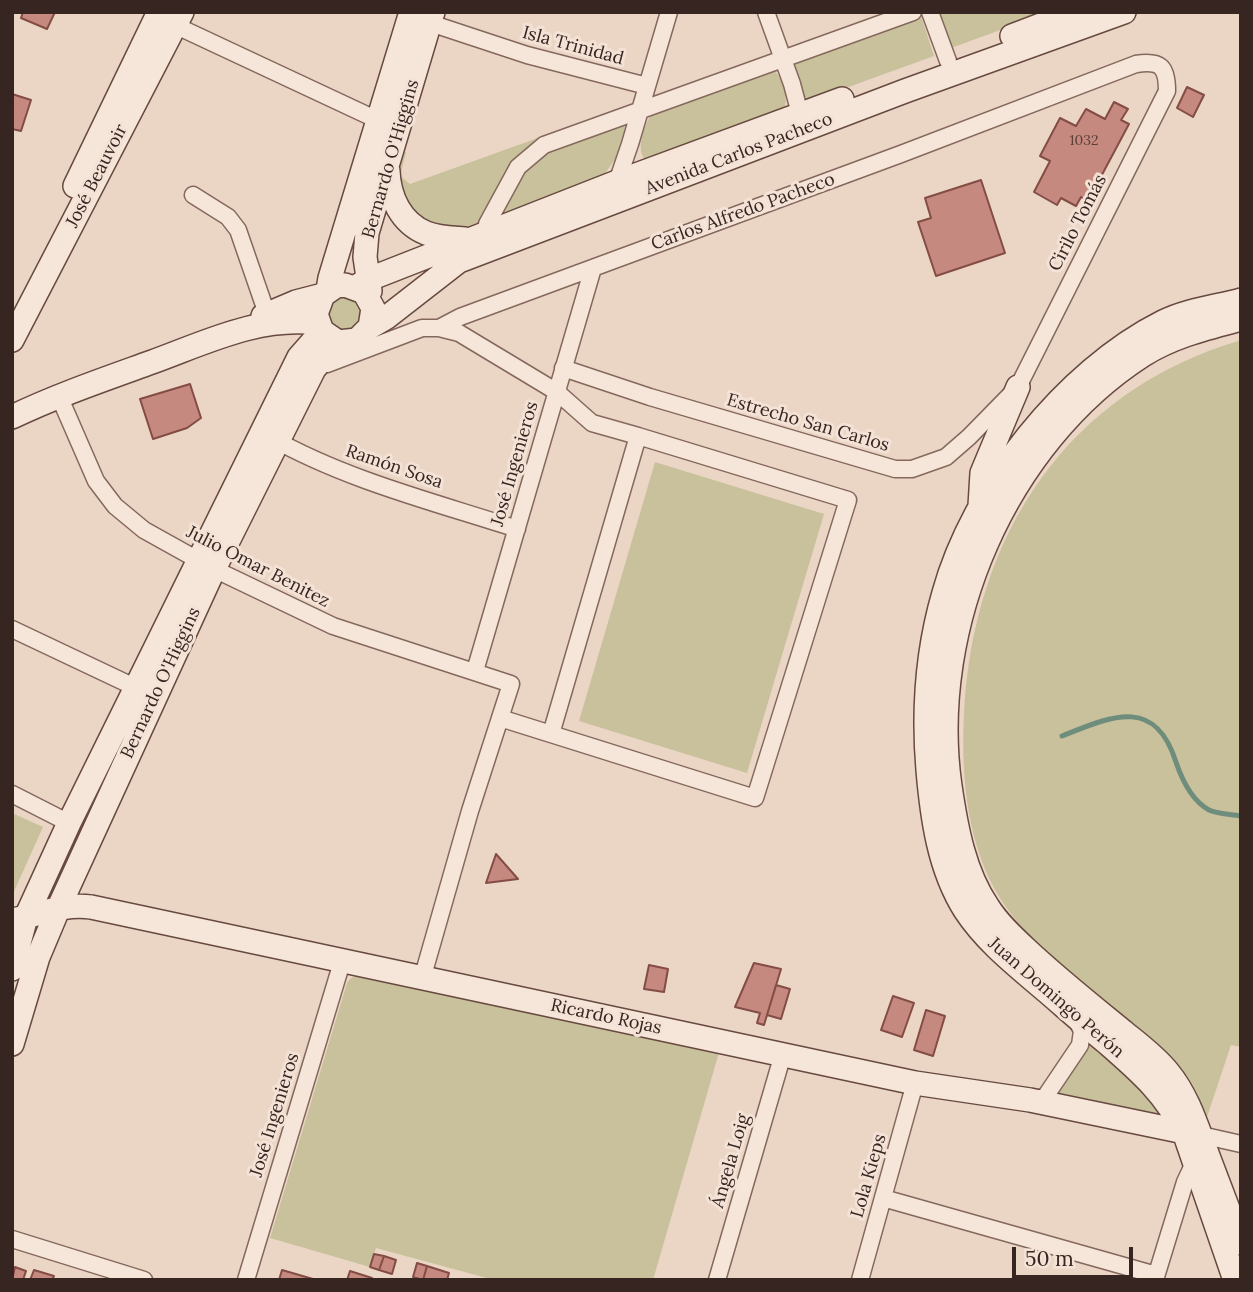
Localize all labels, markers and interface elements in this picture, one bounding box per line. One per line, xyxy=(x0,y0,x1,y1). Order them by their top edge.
street label: Isla Trinidad xyxy=(520,22,626,70)
street label: Bernardo O'Higgins xyxy=(358,77,424,241)
street label: Avenida Carlos Pacheco xyxy=(642,108,836,200)
street label: José Beauvoir xyxy=(62,121,132,231)
house number: 1032 xyxy=(1069,133,1099,149)
street label: Carlos Alfredo Pacheco xyxy=(648,169,838,255)
street label: Cirilo Tomás xyxy=(1044,171,1112,275)
street label: Estrecho San Carlos xyxy=(724,389,892,457)
street label: José Ingenieros xyxy=(487,399,543,529)
street label: Ramón Sosa xyxy=(343,440,445,494)
street label: Julio Omar Benitez xyxy=(183,522,333,612)
street label: Bernardo O'Higgins xyxy=(116,604,206,762)
street label: Juan Domingo Perón xyxy=(984,933,1128,1063)
street label: Ricardo Rojas xyxy=(549,995,663,1039)
street label: José Ingenieros xyxy=(246,1050,304,1180)
street label: Ángela Loig xyxy=(707,1112,755,1210)
street label: Lola Kieps xyxy=(847,1132,891,1220)
scale bar xyxy=(1015,1232,1136,1276)
text: 50 m xyxy=(1025,1245,1074,1272)

